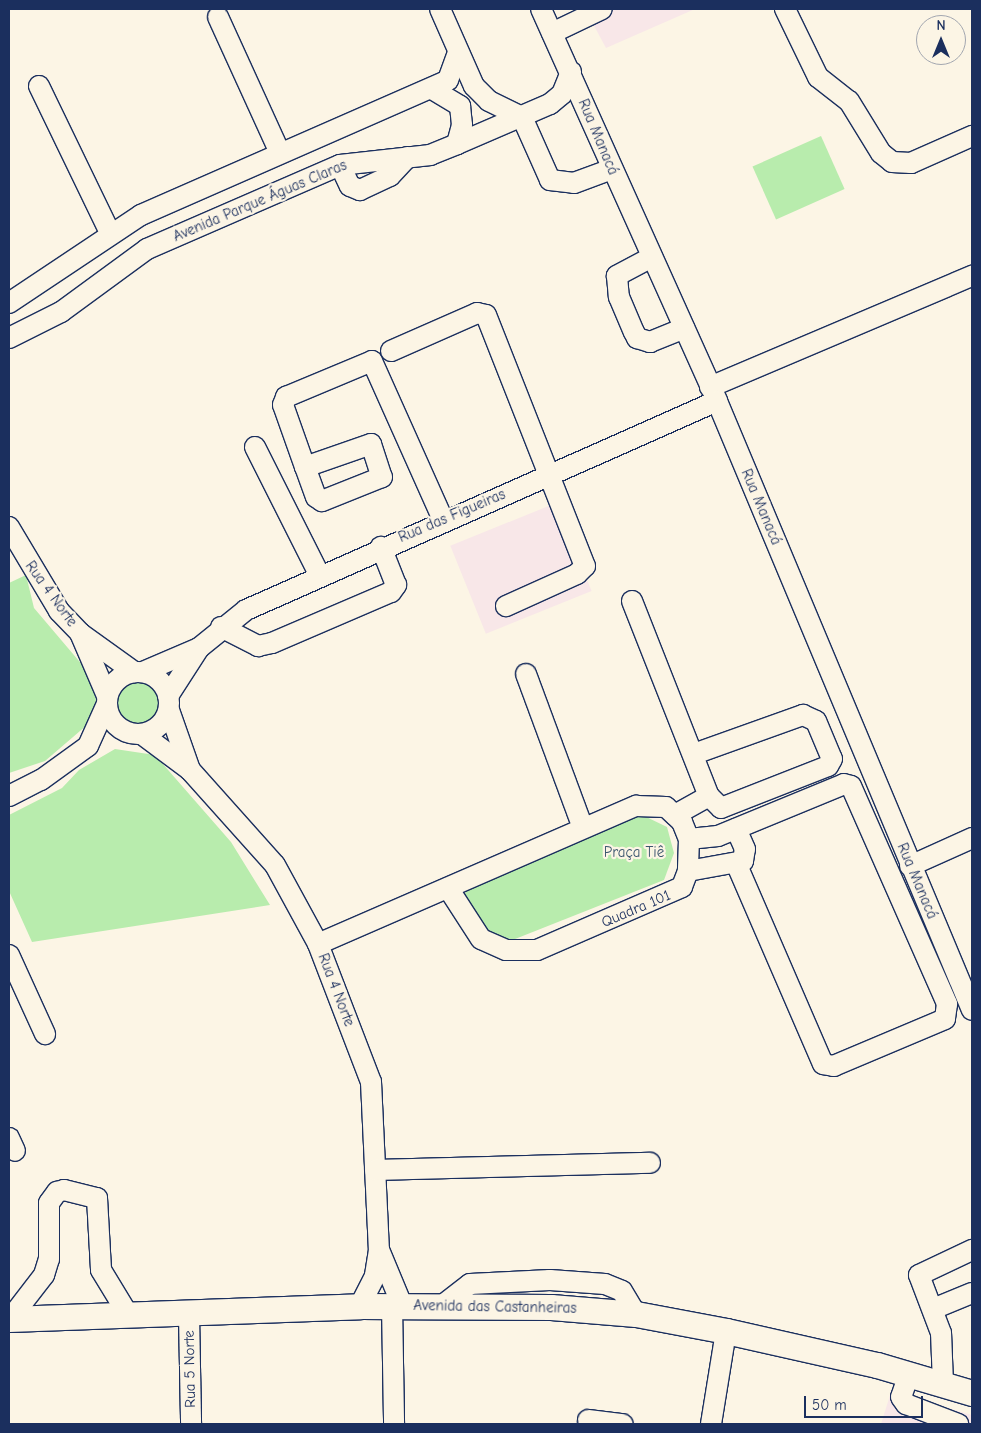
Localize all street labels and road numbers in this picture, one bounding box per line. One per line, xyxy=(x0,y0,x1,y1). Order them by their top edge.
street label: Rua Manacá xyxy=(574,96,622,178)
street label: Avenida Parque Águas Claras xyxy=(170,156,350,246)
street label: Rua Manacá xyxy=(737,466,785,548)
street label: Rua das Figueiras xyxy=(396,485,508,547)
street label: Rua 4 Norte xyxy=(21,558,81,630)
street label: Rua Manacá xyxy=(893,840,941,922)
street label: Quadra 101 xyxy=(599,886,673,932)
street label: Rua 4 Norte xyxy=(314,951,358,1029)
street label: Avenida das Castanheiras xyxy=(413,1297,577,1317)
street label: Rua 5 Norte xyxy=(180,1330,200,1408)

